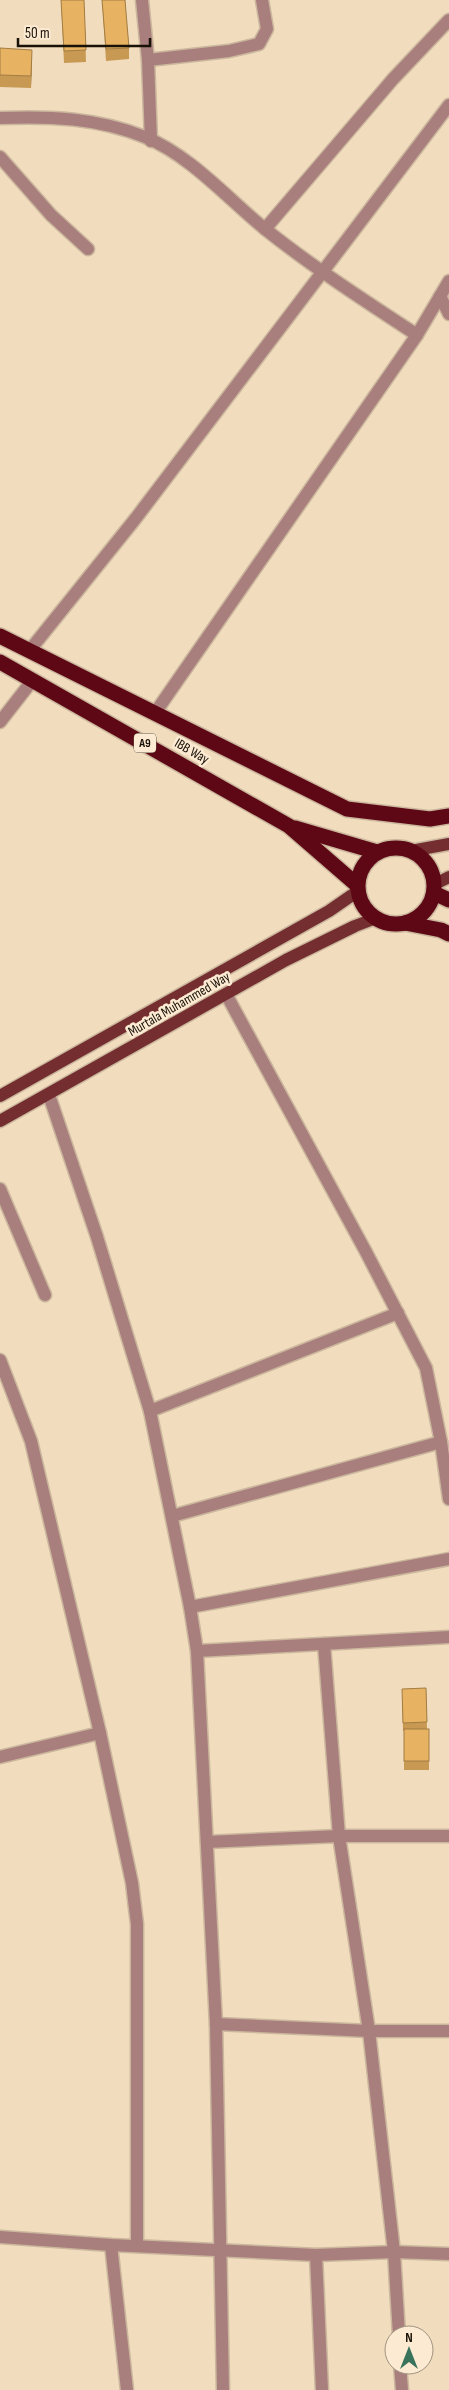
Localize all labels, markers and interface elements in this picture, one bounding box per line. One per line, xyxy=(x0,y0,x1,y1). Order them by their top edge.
scale bar xyxy=(18,15,150,47)
text: 50 m xyxy=(25,24,50,43)
road number: A9 xyxy=(134,734,156,752)
street label: IBB Way xyxy=(172,734,213,768)
street label: Murtala Muhammed Way xyxy=(125,968,233,1040)
north arrow xyxy=(384,2325,434,2375)
text: N xyxy=(405,2329,413,2346)

